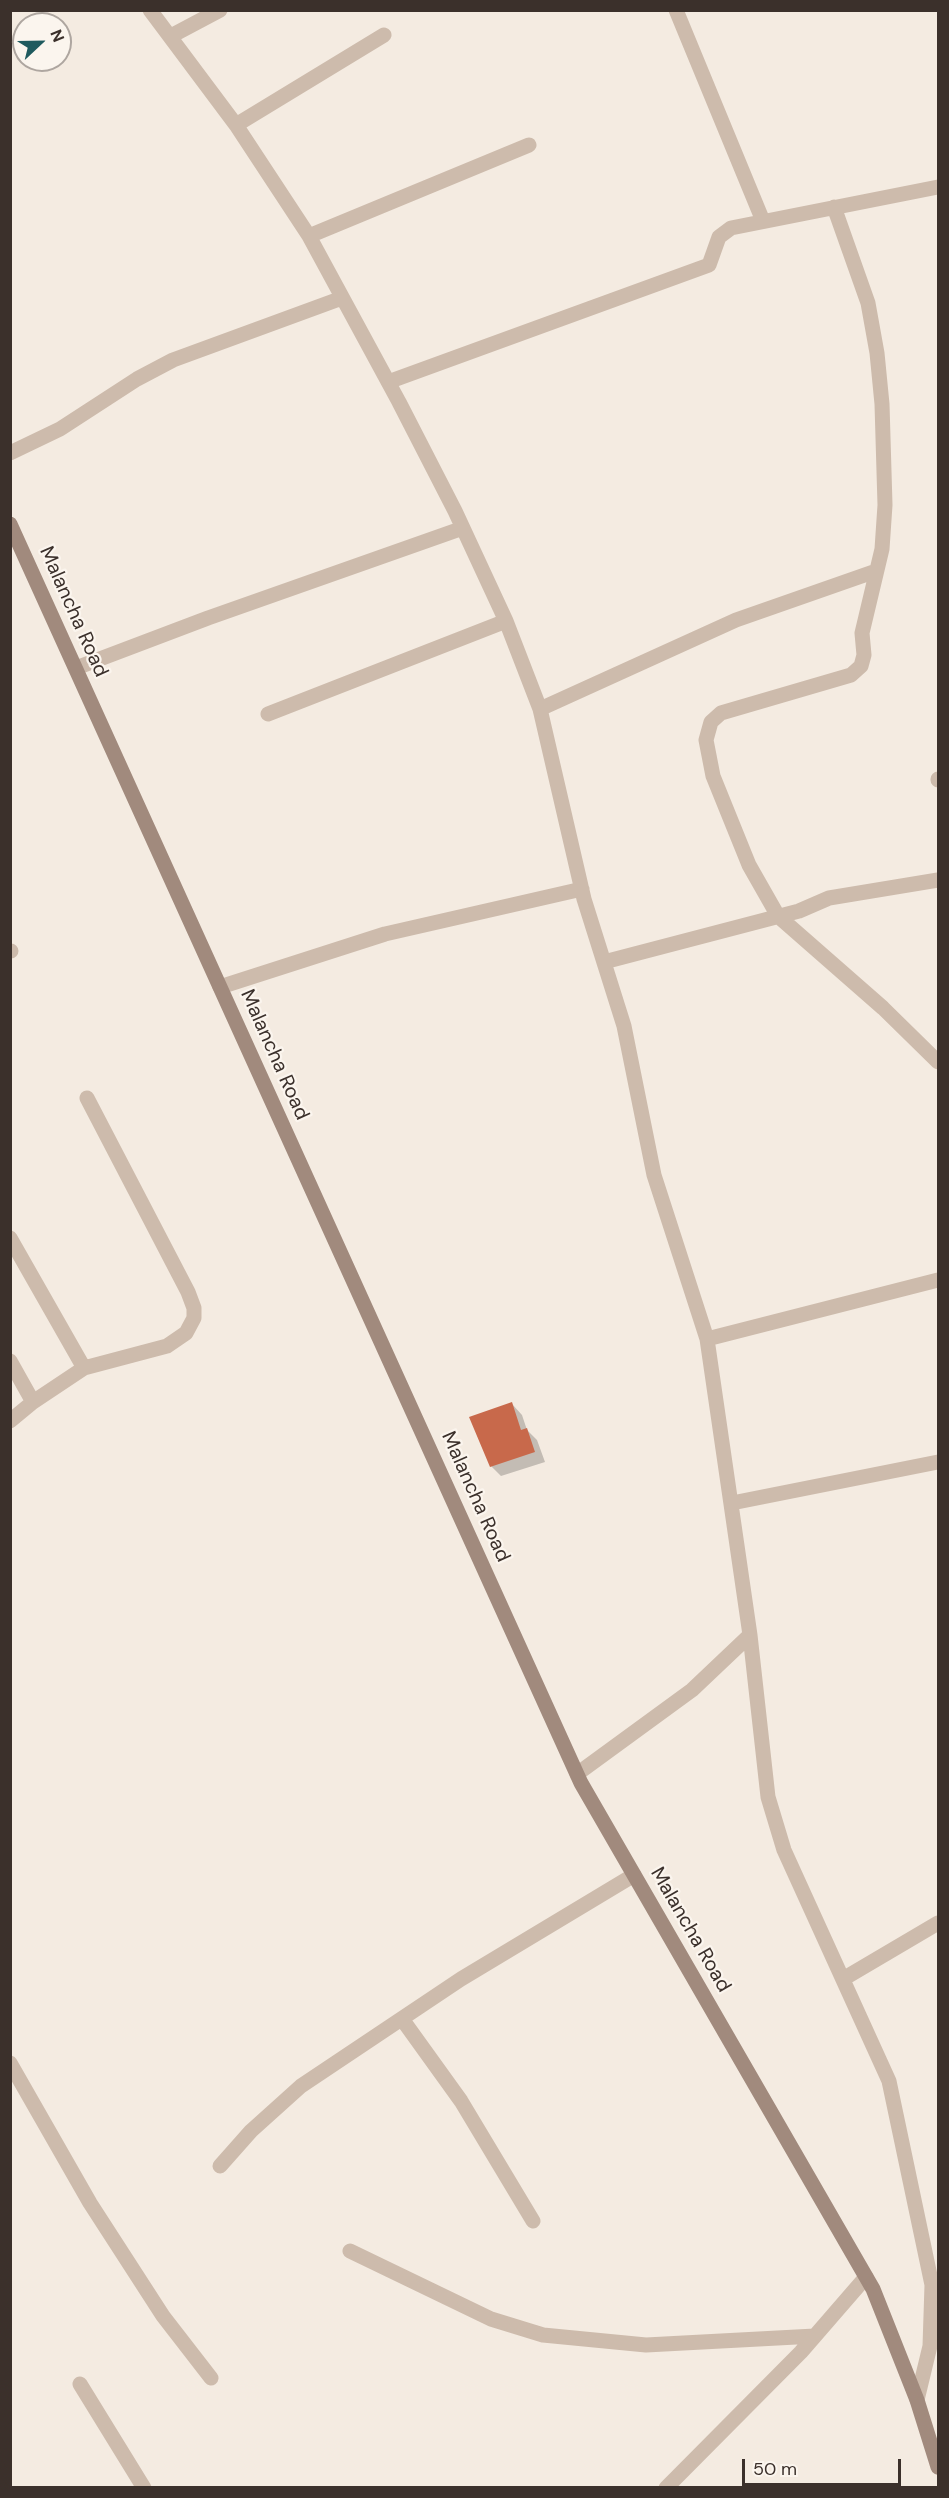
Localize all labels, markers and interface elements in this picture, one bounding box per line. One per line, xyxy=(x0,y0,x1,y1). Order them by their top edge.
north arrow xyxy=(12,12,72,72)
text: N xyxy=(45,26,69,45)
street label: Malancha Road xyxy=(34,543,112,681)
street label: Malancha Road xyxy=(235,986,313,1124)
street label: Malancha Road xyxy=(436,1428,514,1566)
street label: Malancha Road xyxy=(645,1863,735,1997)
scale bar xyxy=(745,2447,904,2485)
text: 50 m xyxy=(753,2457,797,2481)

